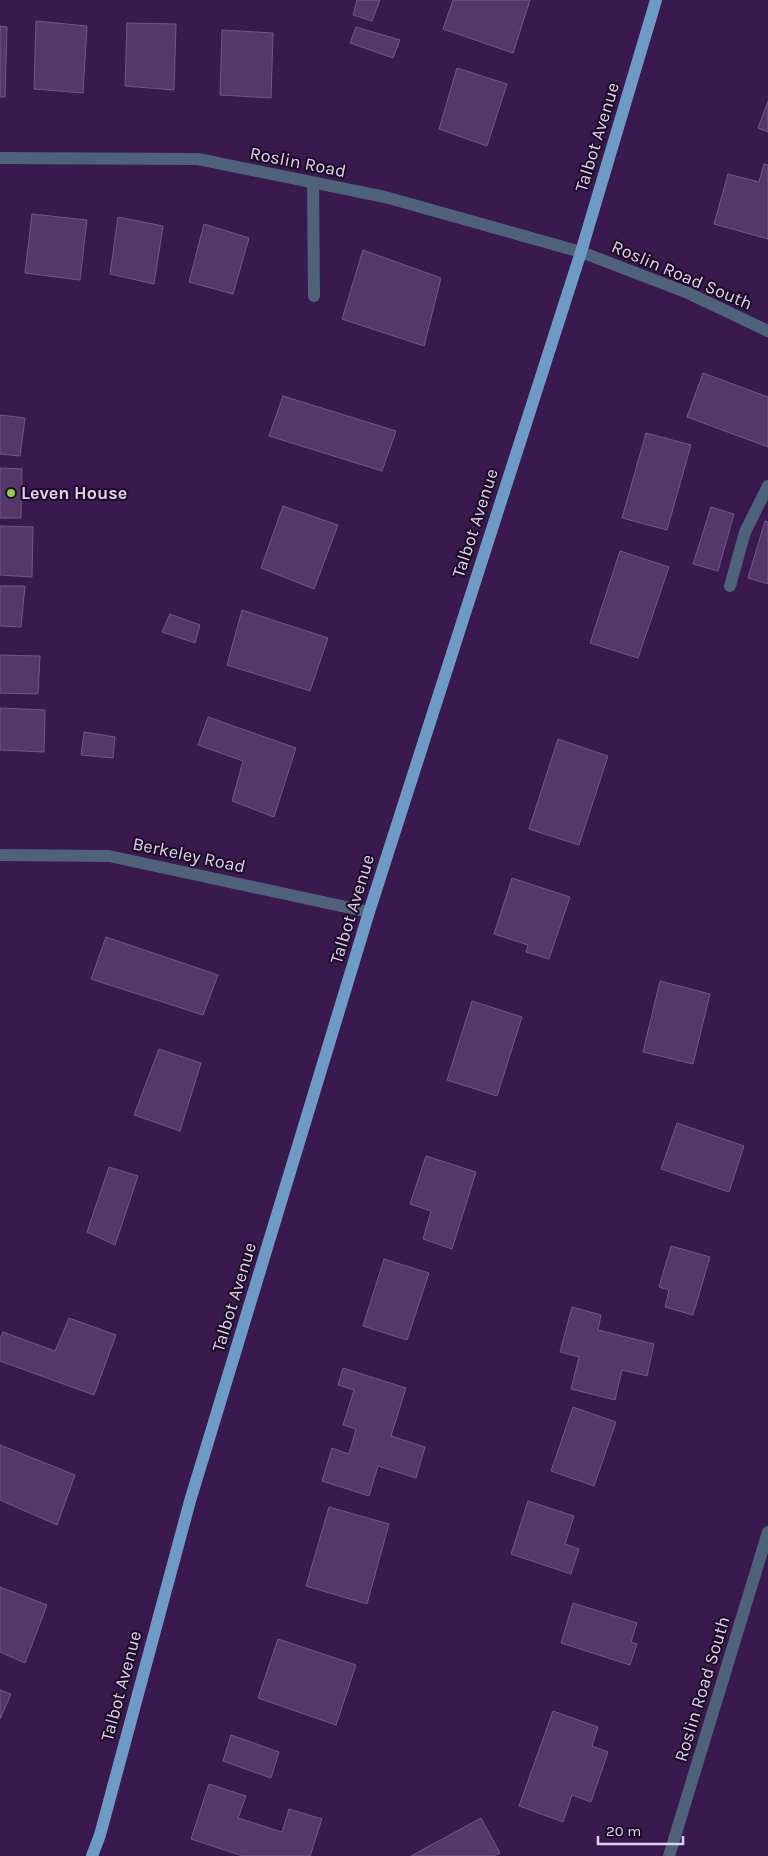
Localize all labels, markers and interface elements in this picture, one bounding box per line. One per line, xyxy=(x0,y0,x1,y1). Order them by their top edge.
street label: Talbot Avenue xyxy=(570,80,624,194)
street label: Roslin Road xyxy=(248,142,348,182)
street label: Roslin Road South xyxy=(608,235,756,315)
street label: Talbot Avenue xyxy=(447,466,503,580)
place label: Leven House xyxy=(21,482,127,504)
marker: Leven House xyxy=(5,487,17,499)
street label: Berkeley Road xyxy=(131,832,247,878)
street label: Talbot Avenue xyxy=(325,852,379,966)
street label: Talbot Avenue xyxy=(207,1240,261,1354)
street label: Roslin Road South xyxy=(669,1614,735,1764)
street label: Talbot Avenue xyxy=(96,1628,146,1744)
scale bar xyxy=(598,1814,683,1846)
text: 20 m xyxy=(606,1822,641,1840)

